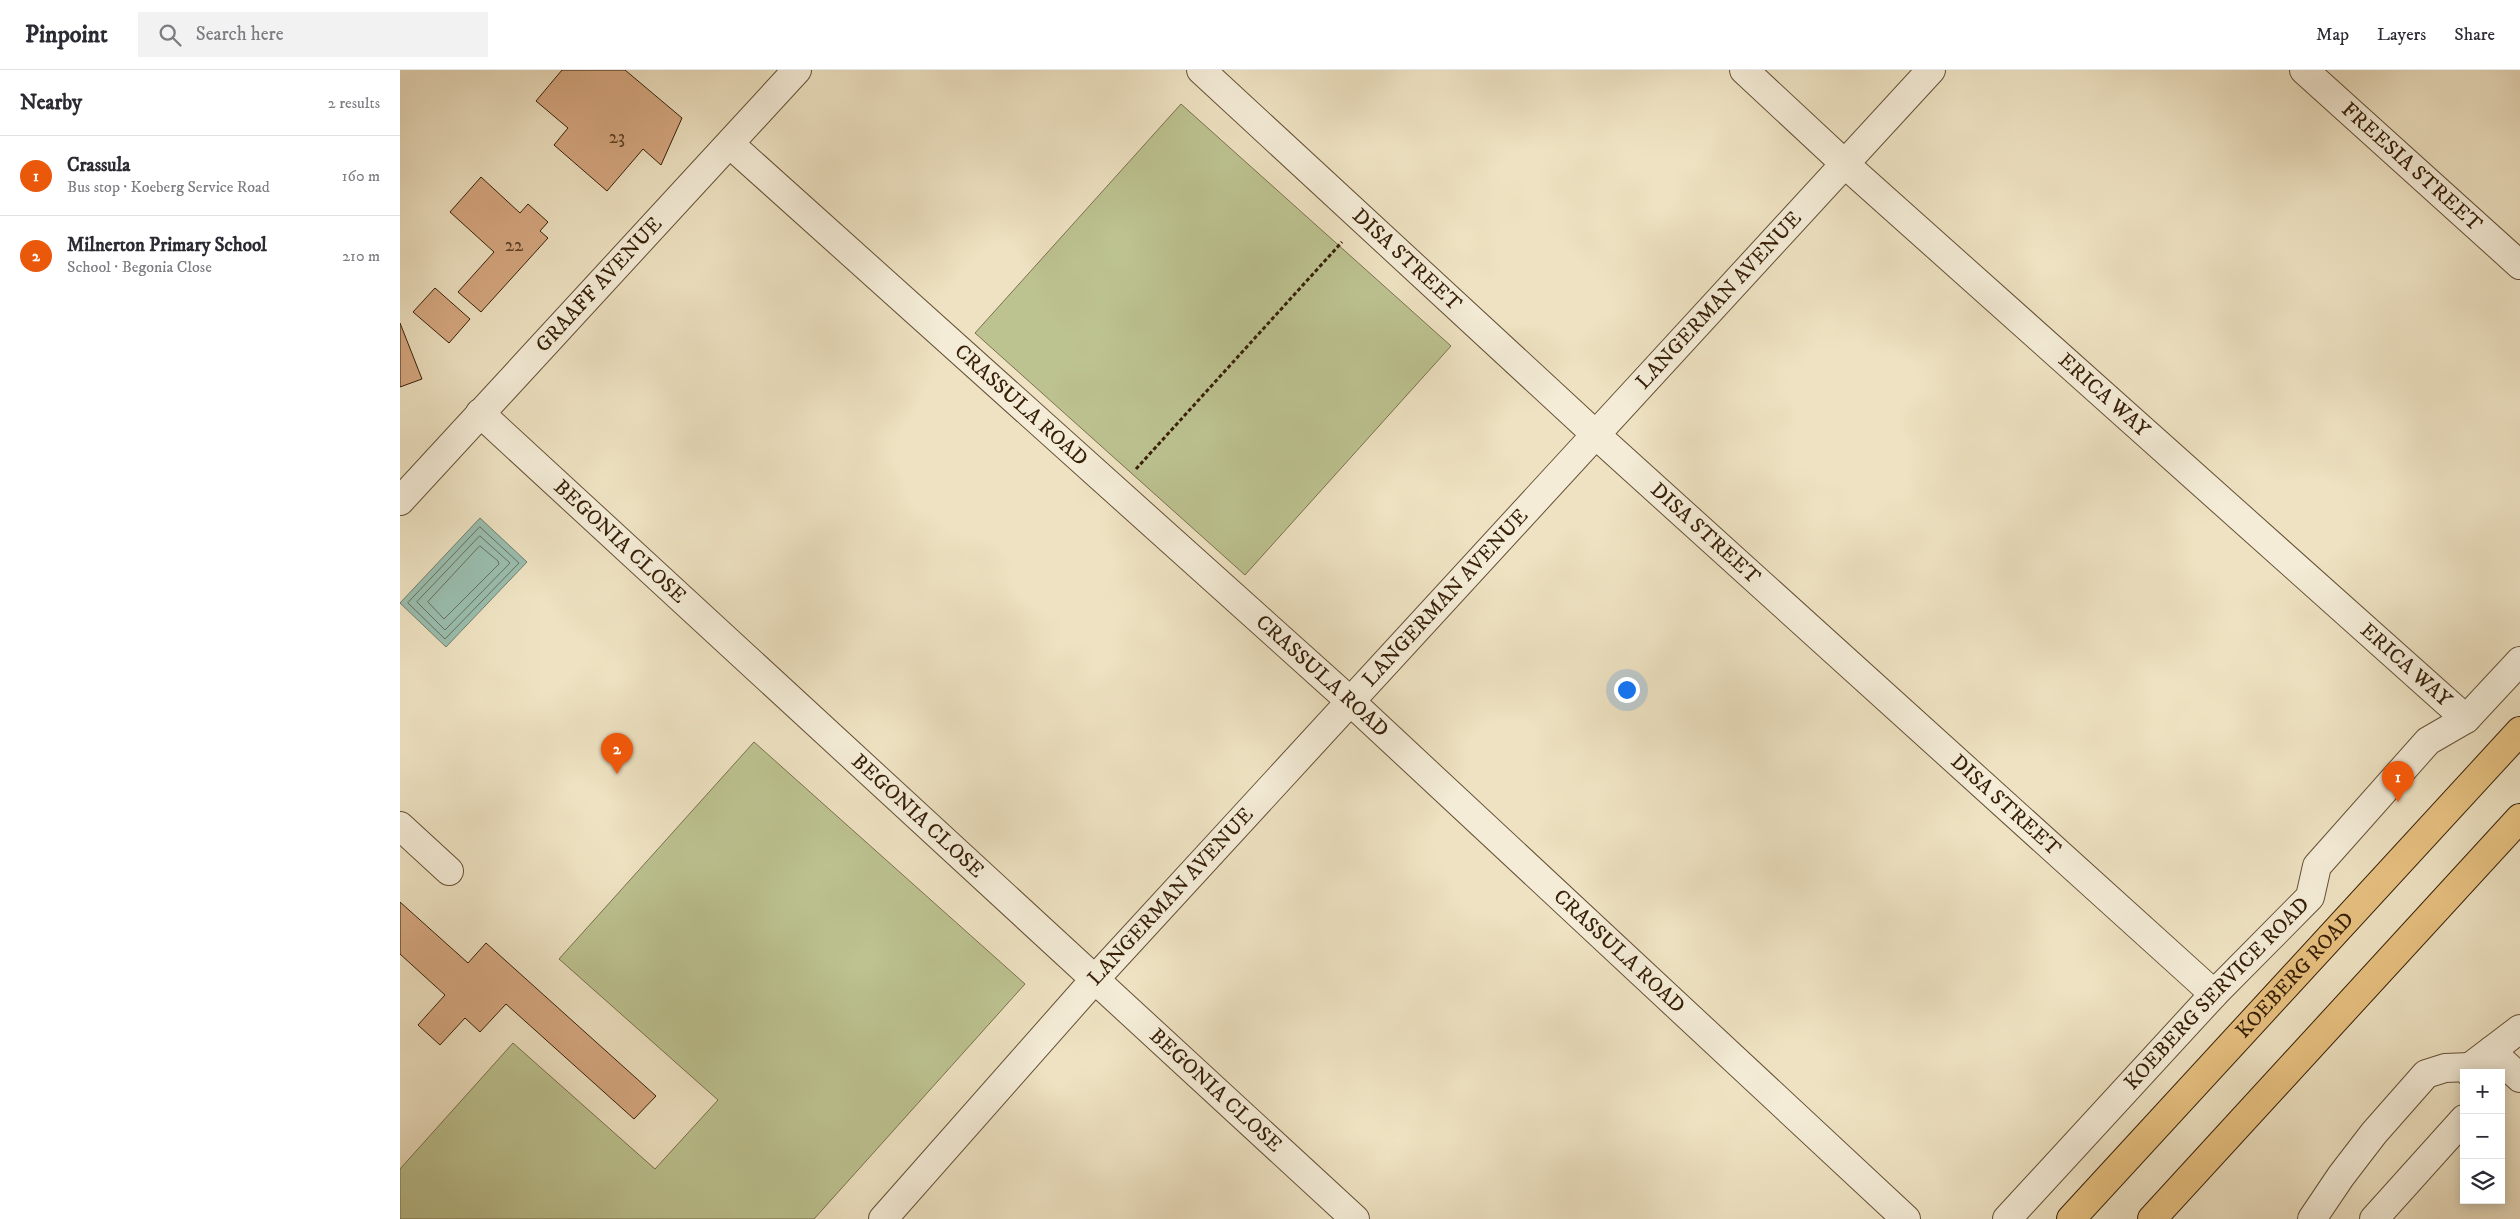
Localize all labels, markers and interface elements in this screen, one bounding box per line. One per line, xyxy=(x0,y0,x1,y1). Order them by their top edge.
search box xyxy=(138,12,488,57)
text: Pinpoint xyxy=(25,20,108,50)
icon: search xyxy=(156,21,184,49)
text: Search here xyxy=(196,23,284,46)
text: Map xyxy=(2316,24,2349,46)
text: Layers xyxy=(2377,24,2426,46)
text: Share xyxy=(2454,24,2495,46)
text: Nearby xyxy=(20,90,82,116)
text: 2 results xyxy=(328,93,380,113)
street label: FREESIA STREET xyxy=(2336,97,2487,237)
house number: 23 xyxy=(609,126,625,149)
text: Crassula xyxy=(67,154,130,177)
text: 1 xyxy=(33,166,39,186)
text: 160 m xyxy=(342,166,380,186)
text: Bus stop · Koeberg Service Road xyxy=(67,177,270,197)
street label: DISA STREET xyxy=(1347,203,1467,317)
street label: LANGERMAN AVENUE xyxy=(1631,206,1808,395)
street label: GRAAFF AVENUE xyxy=(530,211,668,358)
text: Milnerton Primary School xyxy=(67,234,267,257)
house number: 22 xyxy=(505,234,524,257)
text: 2 xyxy=(32,246,40,266)
text: 210 m xyxy=(342,246,380,266)
text: School · Begonia Close xyxy=(67,257,212,277)
street label: CRASSULA ROAD xyxy=(949,339,1093,472)
street label: ERICA WAY xyxy=(2053,348,2155,443)
street label: BEGONIA CLOSE xyxy=(548,474,692,609)
street label: DISA STREET xyxy=(1645,477,1766,590)
street label: LANGERMAN AVENUE xyxy=(1357,503,1534,692)
street label: CRASSULA ROAD xyxy=(1250,609,1394,743)
street label: ERICA WAY xyxy=(2355,617,2457,713)
your location xyxy=(1614,677,1640,703)
pin: 2 xyxy=(601,733,633,774)
street label: BEGONIA CLOSE xyxy=(846,749,989,884)
street label: DISA STREET xyxy=(1945,749,2066,862)
pin: 1 xyxy=(2382,761,2414,802)
street label: LANGERMAN AVENUE xyxy=(1082,802,1259,991)
street label: CRASSULA ROAD xyxy=(1548,884,1690,1019)
street label: KOEBERG SERVICE ROAD xyxy=(2119,892,2315,1096)
street label: KOEBERG ROAD xyxy=(2231,907,2360,1044)
street label: BEGONIA CLOSE xyxy=(1144,1023,1287,1158)
map controls xyxy=(2460,1069,2505,1204)
button: + xyxy=(2460,1069,2505,1114)
button: − xyxy=(2460,1114,2505,1159)
button: layers xyxy=(2460,1159,2505,1204)

